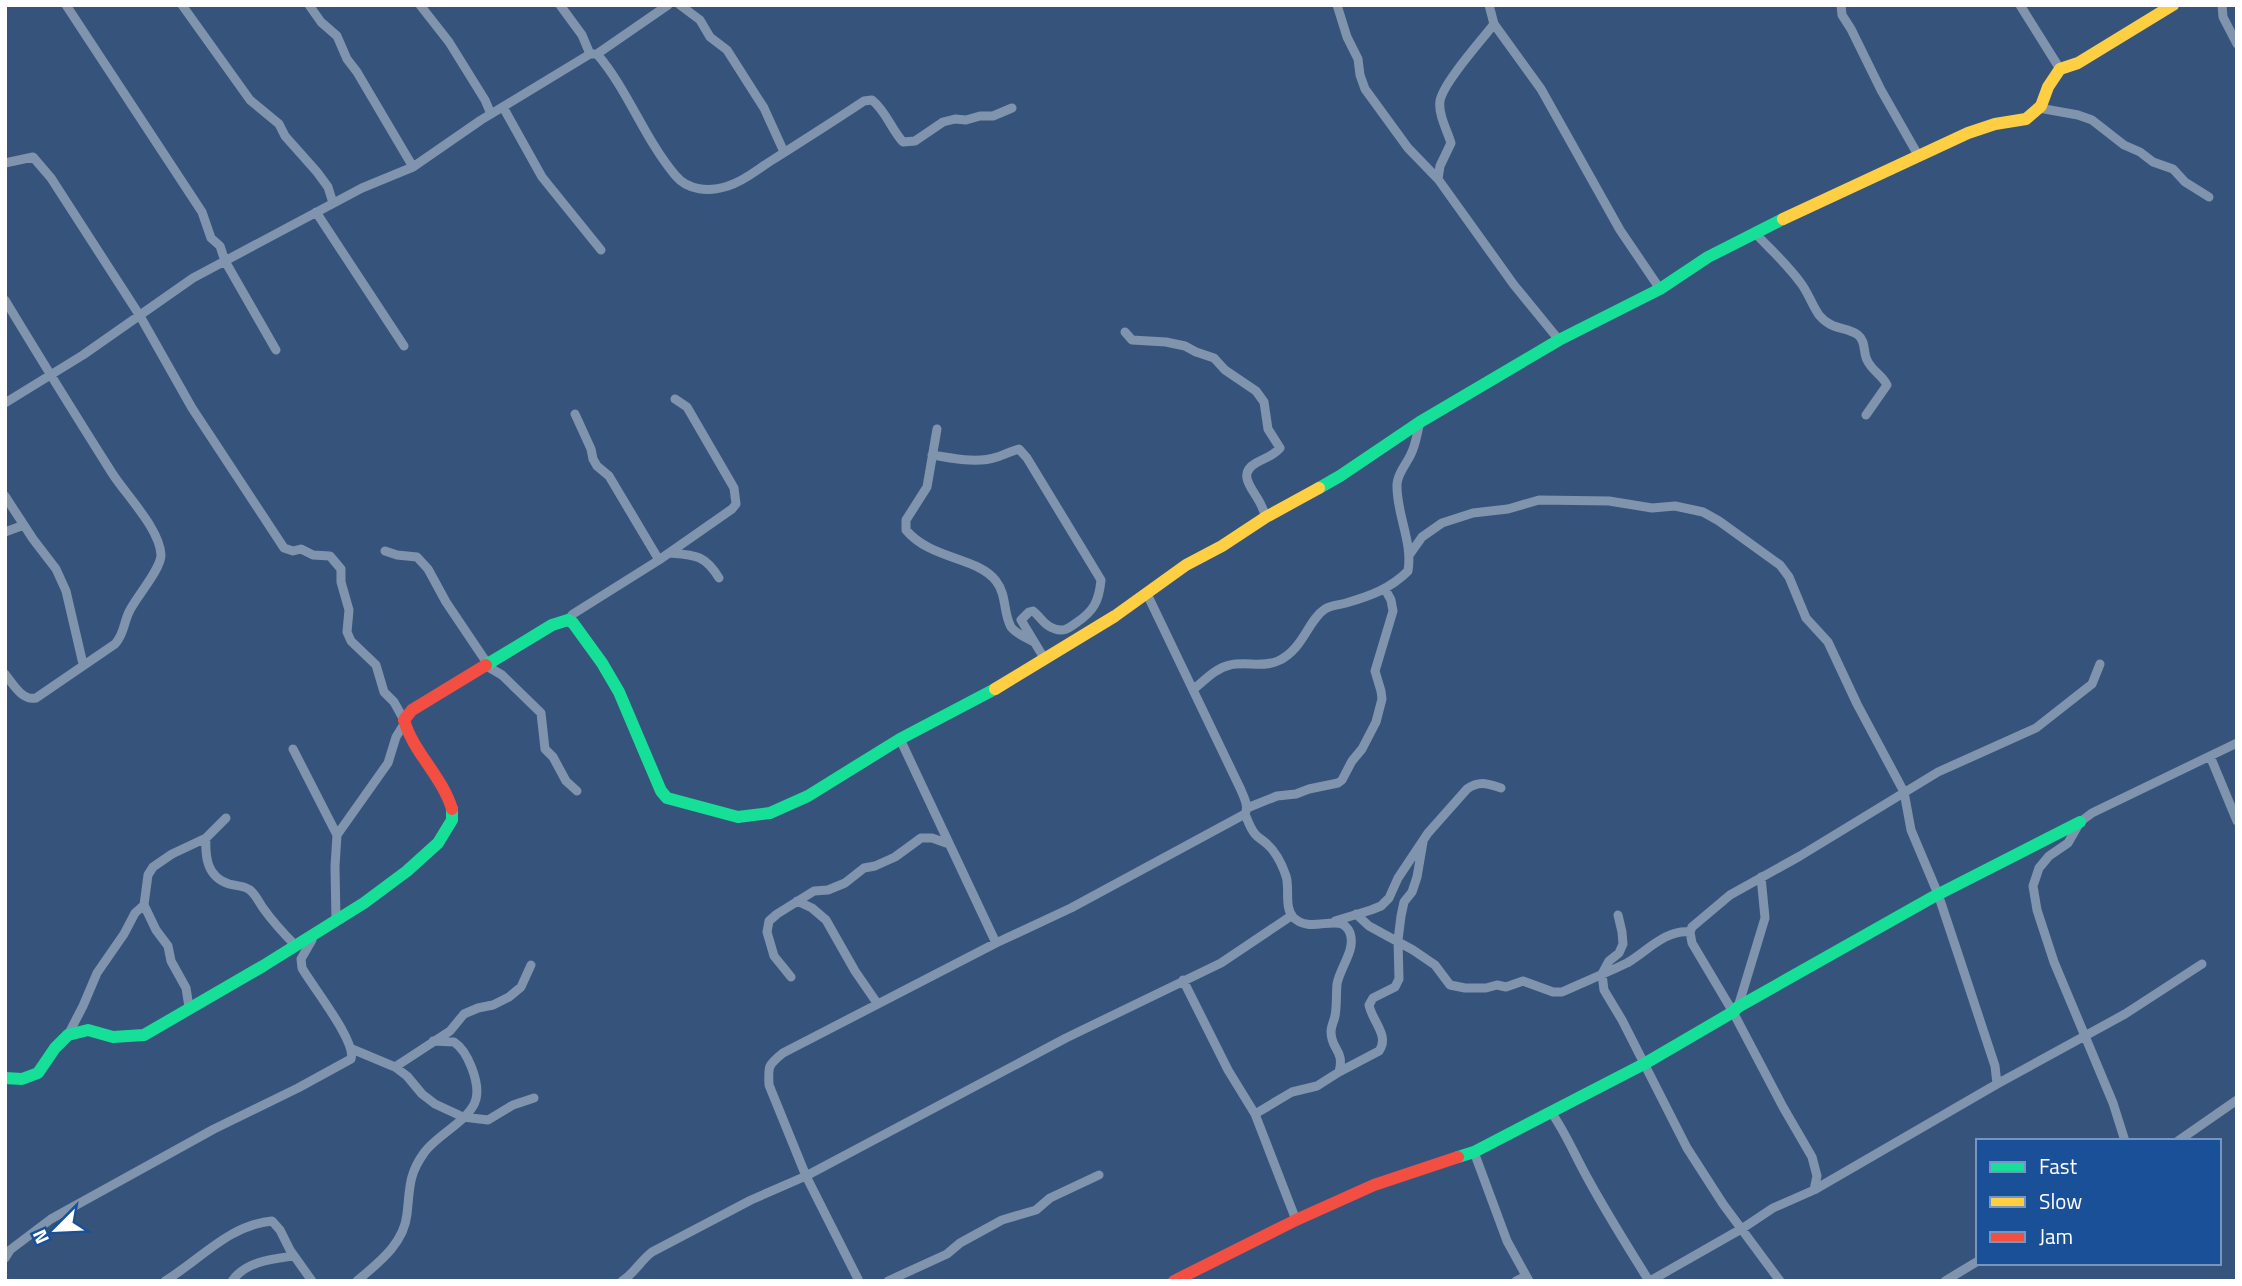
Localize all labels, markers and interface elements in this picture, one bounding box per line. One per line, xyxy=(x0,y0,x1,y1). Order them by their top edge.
legend xyxy=(1976,1139,2221,1265)
text: Fast xyxy=(2039,1150,2078,1182)
text: Slow xyxy=(2039,1185,2082,1217)
north arrow xyxy=(21,1195,91,1265)
text: Jam xyxy=(2039,1220,2073,1252)
text: N xyxy=(24,1225,56,1249)

